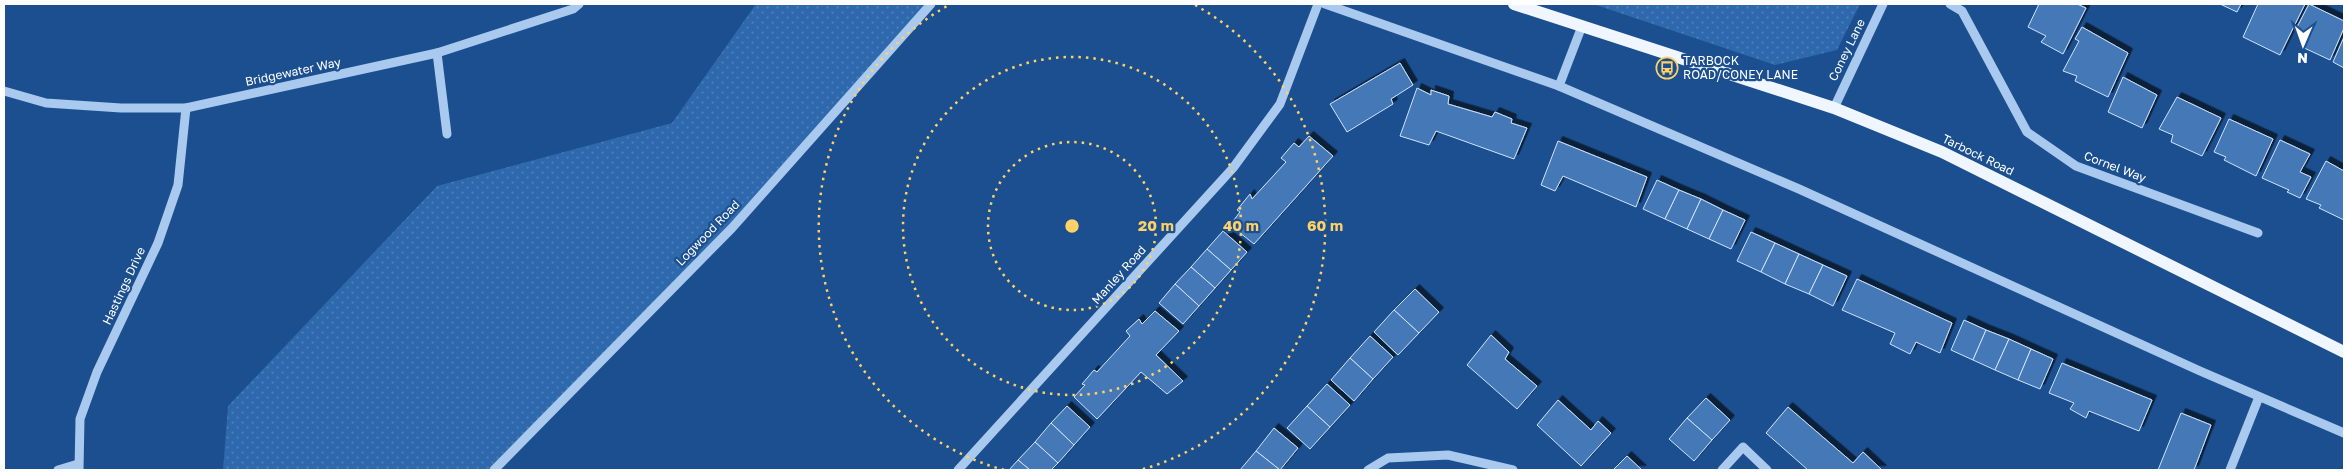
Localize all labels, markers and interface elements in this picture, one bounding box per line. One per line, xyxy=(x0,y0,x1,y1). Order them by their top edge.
street label: Coney Lane xyxy=(1825,16,1868,83)
north arrow xyxy=(2278,20,2328,70)
text: N xyxy=(2297,50,2308,67)
place label: TARBOCK ROAD/CONEY LANE xyxy=(1683,53,1798,82)
street label: Bridgewater Way xyxy=(244,54,342,89)
bus stop icon: TARBOCK ROAD/CONEY LANE xyxy=(1655,56,1679,80)
street label: Tarbock Road xyxy=(1940,131,2017,178)
street label: Cornel Way xyxy=(2082,148,2149,185)
street label: Logwood Road xyxy=(673,197,743,268)
text: 20 m xyxy=(1138,216,1174,234)
text: 40 m xyxy=(1223,216,1259,234)
text: 60 m xyxy=(1307,216,1343,234)
centre of rings xyxy=(1063,217,1081,235)
street label: Manley Road xyxy=(1088,242,1149,307)
street label: Hastings Drive xyxy=(99,244,148,327)

